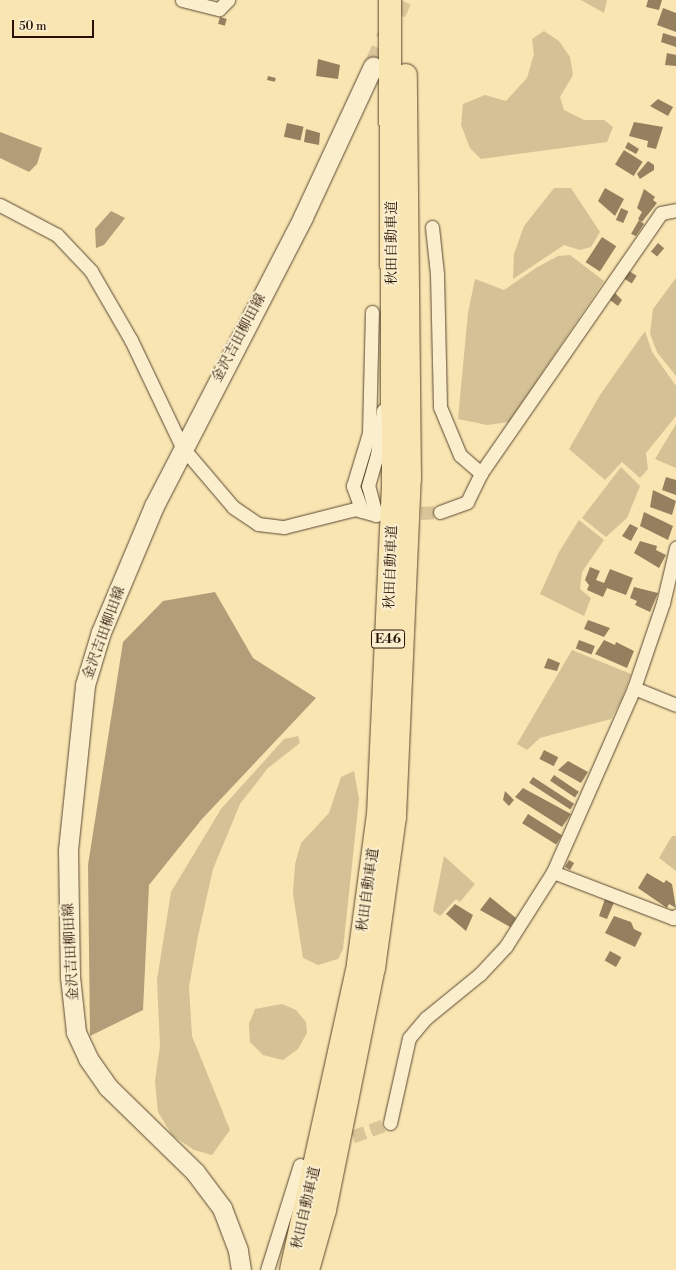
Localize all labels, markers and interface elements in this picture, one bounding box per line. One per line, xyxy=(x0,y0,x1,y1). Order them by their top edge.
scale bar xyxy=(14,12,96,38)
text: 50 m xyxy=(19,19,47,34)
street label: 秋田自動車道 xyxy=(384,201,400,285)
street label: 金沢吉田柳田線 xyxy=(209,291,269,385)
street label: 秋田自動車道 xyxy=(381,525,401,609)
street label: 金沢吉田柳田線 xyxy=(79,584,129,682)
road number: E46 xyxy=(371,628,405,650)
street label: 秋田自動車道 xyxy=(354,847,382,933)
street label: 金沢吉田柳田線 xyxy=(60,903,82,1001)
street label: 秋田自動車道 xyxy=(288,1165,324,1251)

